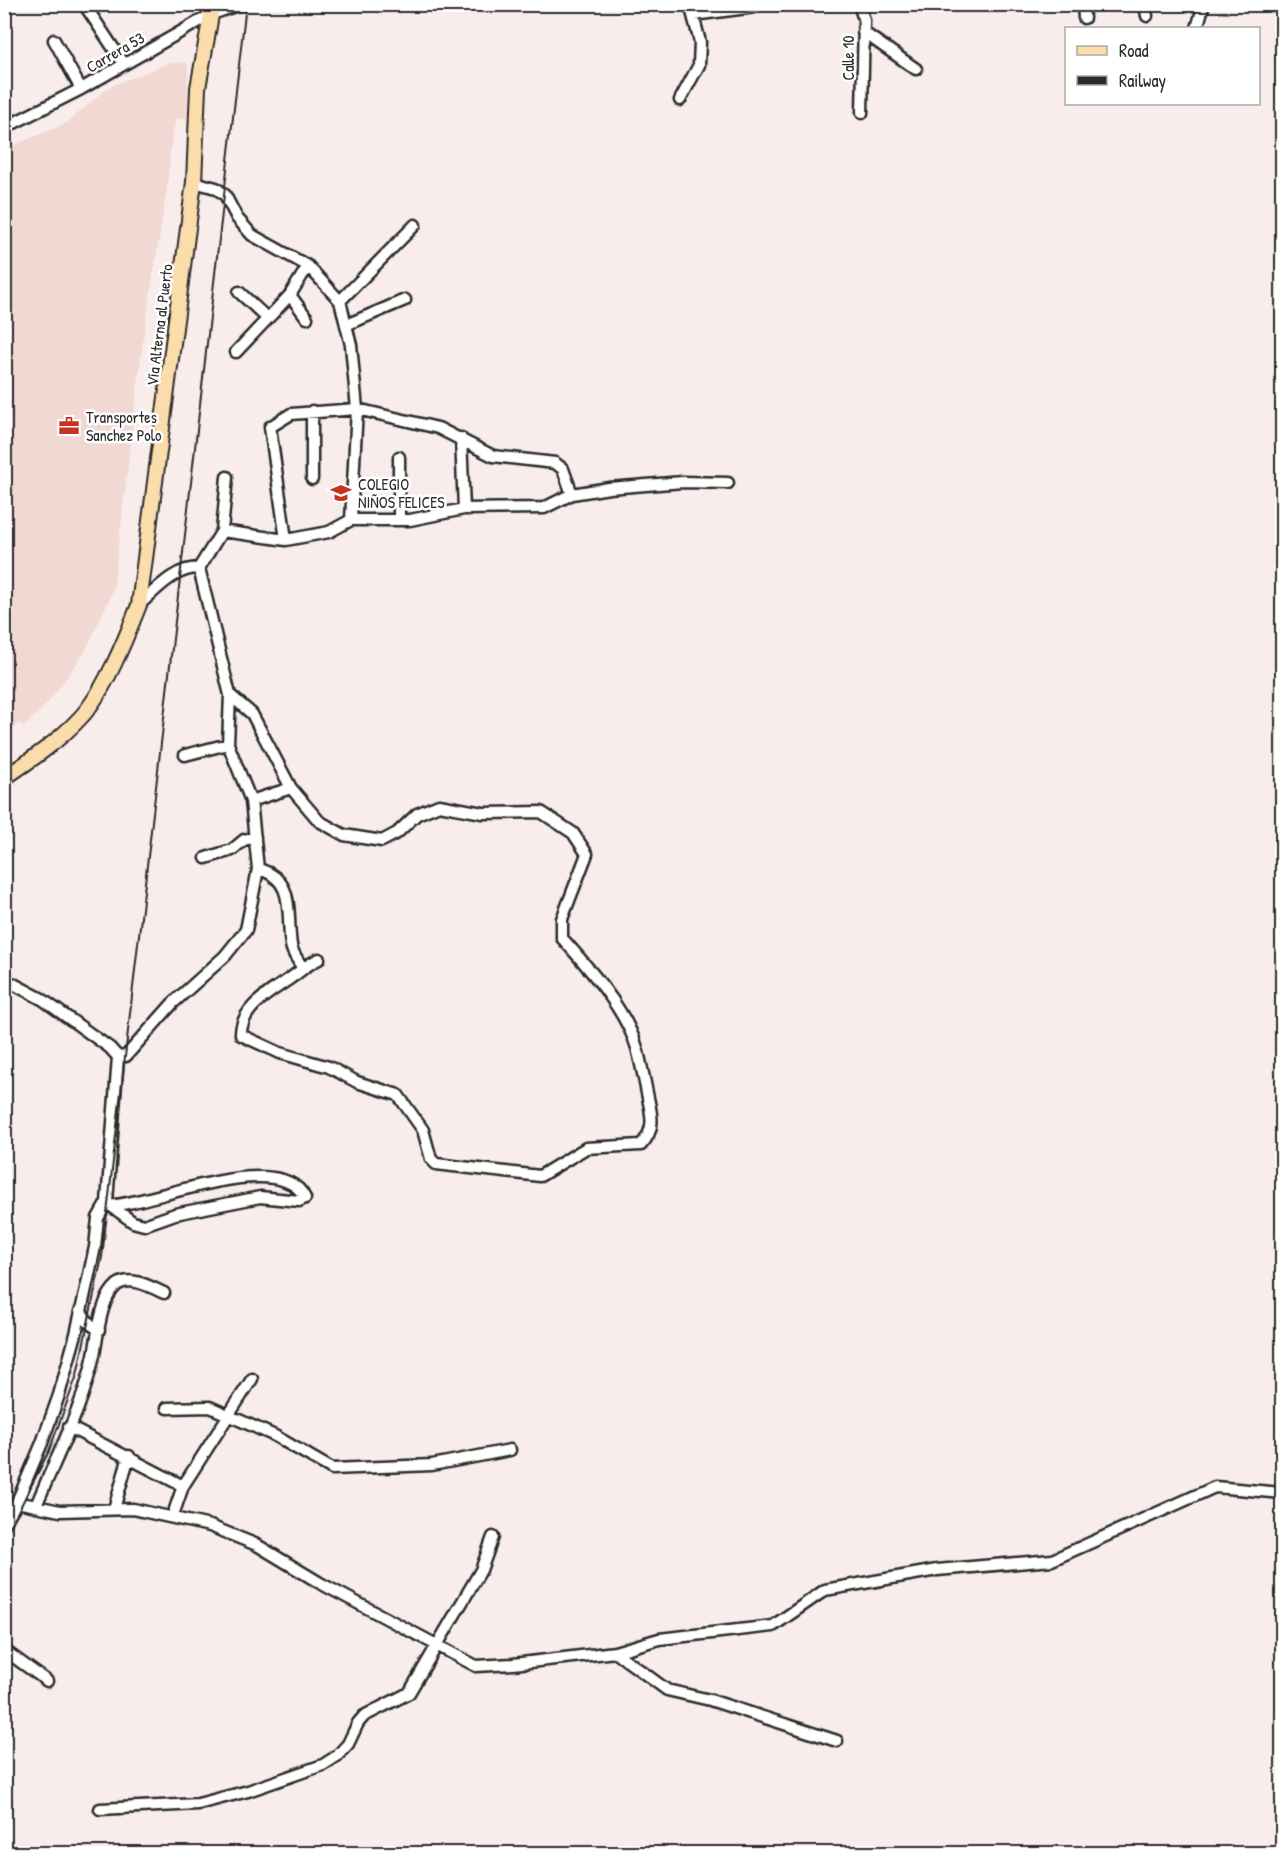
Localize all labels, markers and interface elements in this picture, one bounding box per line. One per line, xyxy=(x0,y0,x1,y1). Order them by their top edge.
street label: Carrera 53 xyxy=(82,27,148,77)
legend xyxy=(1065,27,1260,105)
street label: Calle 10 xyxy=(837,36,859,80)
text: Road xyxy=(1119,38,1149,63)
text: Railway xyxy=(1119,68,1166,93)
street label: Vía Alterna al Puerto xyxy=(141,262,177,387)
place label: Transportes Sanchez Polo xyxy=(86,406,162,446)
office icon: Transportes Sanchez Polo xyxy=(57,414,81,438)
place label: COLEGIO NIÑOS FELICES xyxy=(358,473,445,513)
school or university icon: COLEGIO NIÑOS FELICES xyxy=(329,481,353,505)

